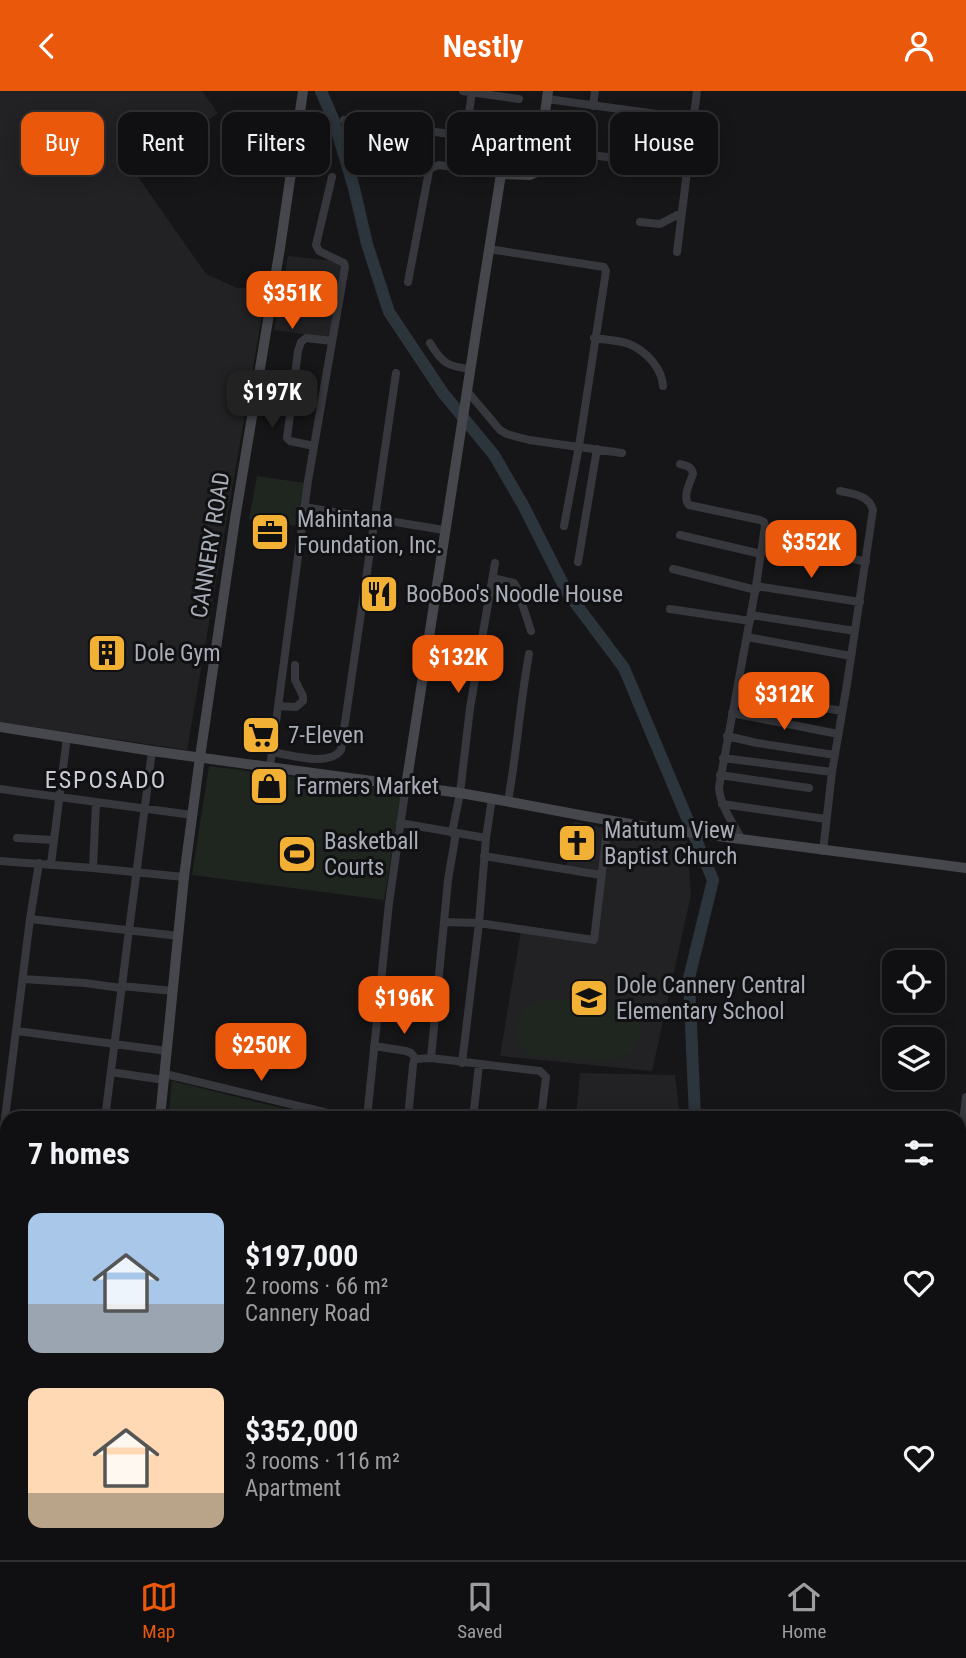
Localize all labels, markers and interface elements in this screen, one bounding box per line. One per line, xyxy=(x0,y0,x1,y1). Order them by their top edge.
icon: back xyxy=(28,27,66,65)
text: Nestly xyxy=(442,27,524,65)
icon: person xyxy=(900,27,938,65)
chip: Buy xyxy=(21,112,104,175)
chip: Rent xyxy=(118,112,208,175)
chip: Filters xyxy=(222,112,330,175)
chip: New xyxy=(344,112,433,175)
chip: Apartment xyxy=(447,112,596,175)
chip: House xyxy=(610,112,718,175)
pin: $351K xyxy=(243,271,341,331)
text: $351K xyxy=(262,280,322,307)
pin: $197K xyxy=(223,371,321,430)
text: $197K xyxy=(242,379,302,406)
street label: CANNERY ROAD xyxy=(186,470,235,620)
place label: Mahintana Foundation, Inc. xyxy=(297,506,442,559)
office icon: Mahintana Foundation, Inc. xyxy=(249,511,291,553)
pin: $352K xyxy=(762,521,860,580)
text: $352K xyxy=(781,529,841,556)
restaurant icon: BooBoo's Noodle House xyxy=(358,573,400,615)
place label: BooBoo's Noodle House xyxy=(406,581,623,608)
building icon: Dole Gym xyxy=(86,632,128,674)
pin: $132K xyxy=(409,635,507,695)
place label: Dole Gym xyxy=(134,640,221,667)
text: $132K xyxy=(428,644,488,671)
pin: $312K xyxy=(735,673,833,732)
text: $312K xyxy=(754,681,814,708)
supermarket icon: 7-Eleven xyxy=(240,714,282,756)
place label: 7-Eleven xyxy=(288,722,364,749)
shop icon: Farmers Market xyxy=(248,765,290,807)
district label: ESPOSADO xyxy=(45,766,167,794)
place label: Farmers Market xyxy=(296,773,439,800)
place label: Matutum View Baptist Church xyxy=(604,817,737,870)
church icon: Matutum View Baptist Church xyxy=(556,822,598,864)
place label: Basketball Courts xyxy=(324,828,419,881)
sports icon: Basketball Courts xyxy=(276,833,318,875)
map controls xyxy=(882,950,945,1090)
button: locate xyxy=(882,950,945,1013)
place label: Dole Cannery Central Elementary School xyxy=(616,972,806,1025)
pin: $196K xyxy=(355,977,453,1036)
school or university icon: Dole Cannery Central Elementary School xyxy=(568,977,610,1019)
text: $196K xyxy=(374,985,434,1012)
pin: $250K xyxy=(212,1023,310,1083)
button: layers xyxy=(882,1027,945,1090)
text: $250K xyxy=(231,1032,291,1059)
icon: filters xyxy=(900,1134,938,1172)
text: 7 homes xyxy=(28,1136,130,1171)
text: $197,000 xyxy=(245,1238,358,1273)
icon: home xyxy=(84,1241,168,1325)
icon: heart xyxy=(900,1264,938,1302)
text: 2 rooms · 66 m² xyxy=(245,1273,388,1300)
text: Cannery Road xyxy=(245,1300,370,1327)
text: $352,000 xyxy=(245,1413,358,1448)
icon: home xyxy=(84,1416,168,1500)
icon: heart xyxy=(900,1439,938,1477)
text: 3 rooms · 116 m² xyxy=(245,1448,400,1475)
text: Apartment xyxy=(245,1475,341,1502)
tab: Map xyxy=(140,1578,178,1643)
tab: Saved xyxy=(457,1578,502,1643)
tab: Home xyxy=(782,1578,826,1643)

